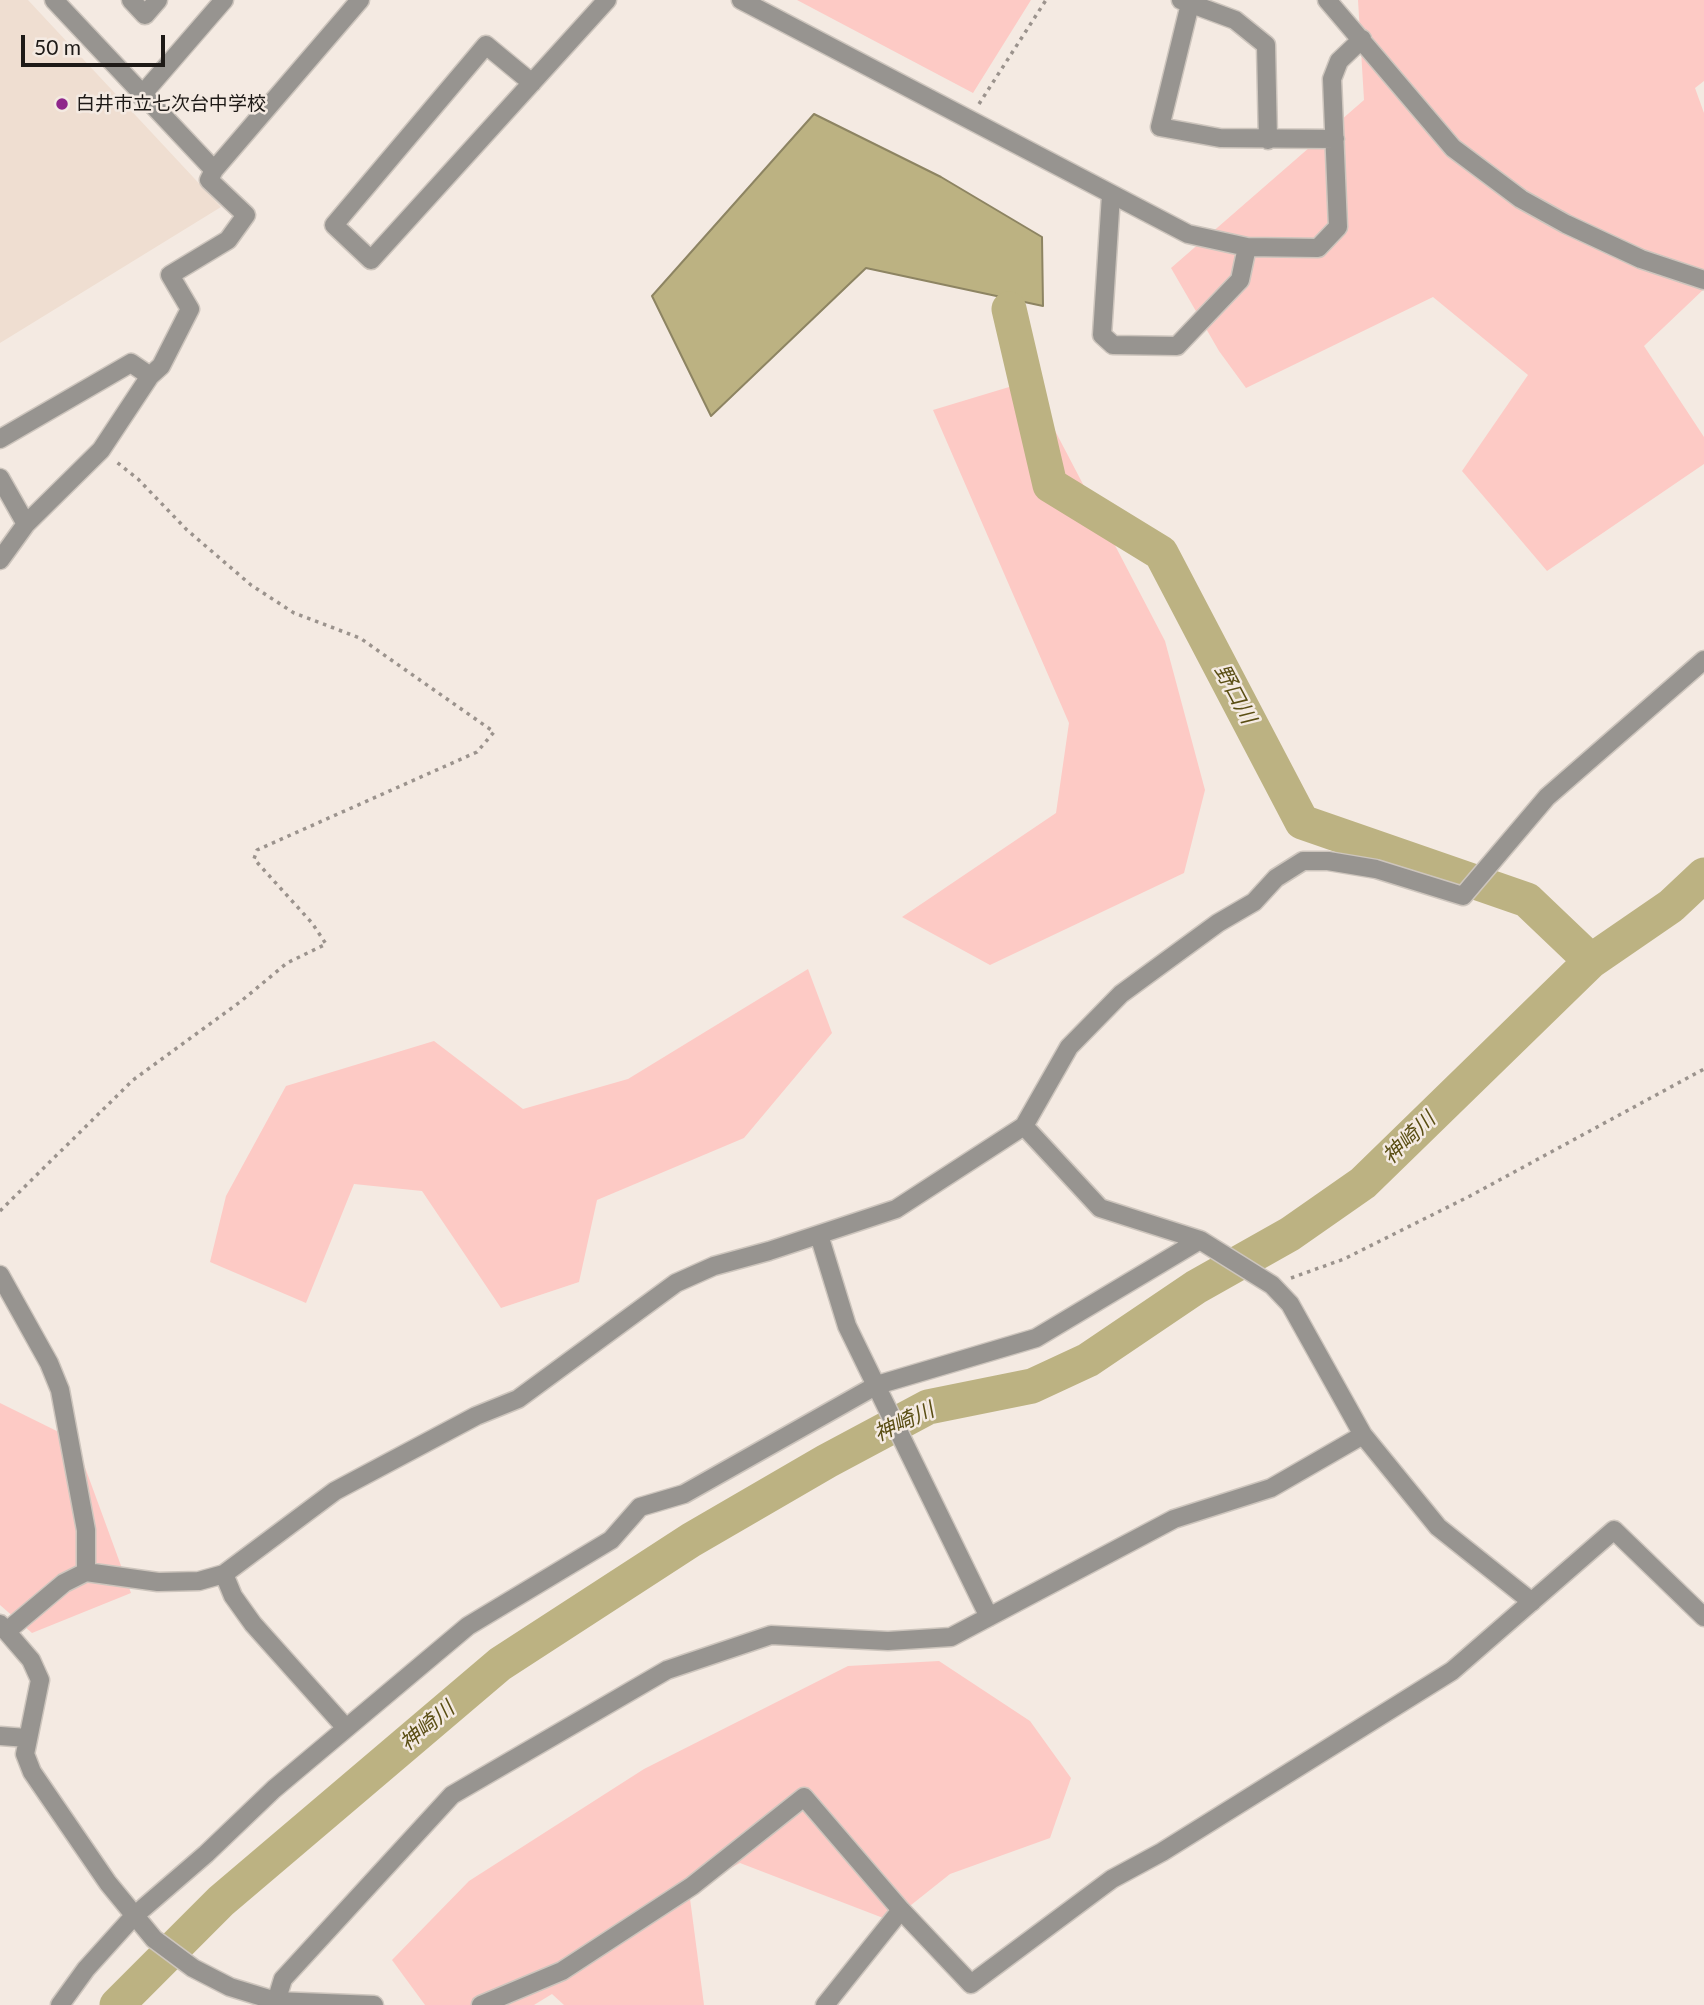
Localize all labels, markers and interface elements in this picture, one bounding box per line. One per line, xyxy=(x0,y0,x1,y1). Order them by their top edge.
scale bar xyxy=(24,21,168,65)
text: 50 m xyxy=(34,34,81,59)
place label: 白井市立七次台中学校 xyxy=(76,93,266,115)
marker: 白井市立七次台中学校 xyxy=(54,96,70,112)
water label: 野口川 xyxy=(1209,660,1261,728)
water label: 神崎川 xyxy=(1378,1107,1440,1169)
water label: 神崎川 xyxy=(870,1397,938,1447)
water label: 神崎川 xyxy=(395,1696,459,1756)

